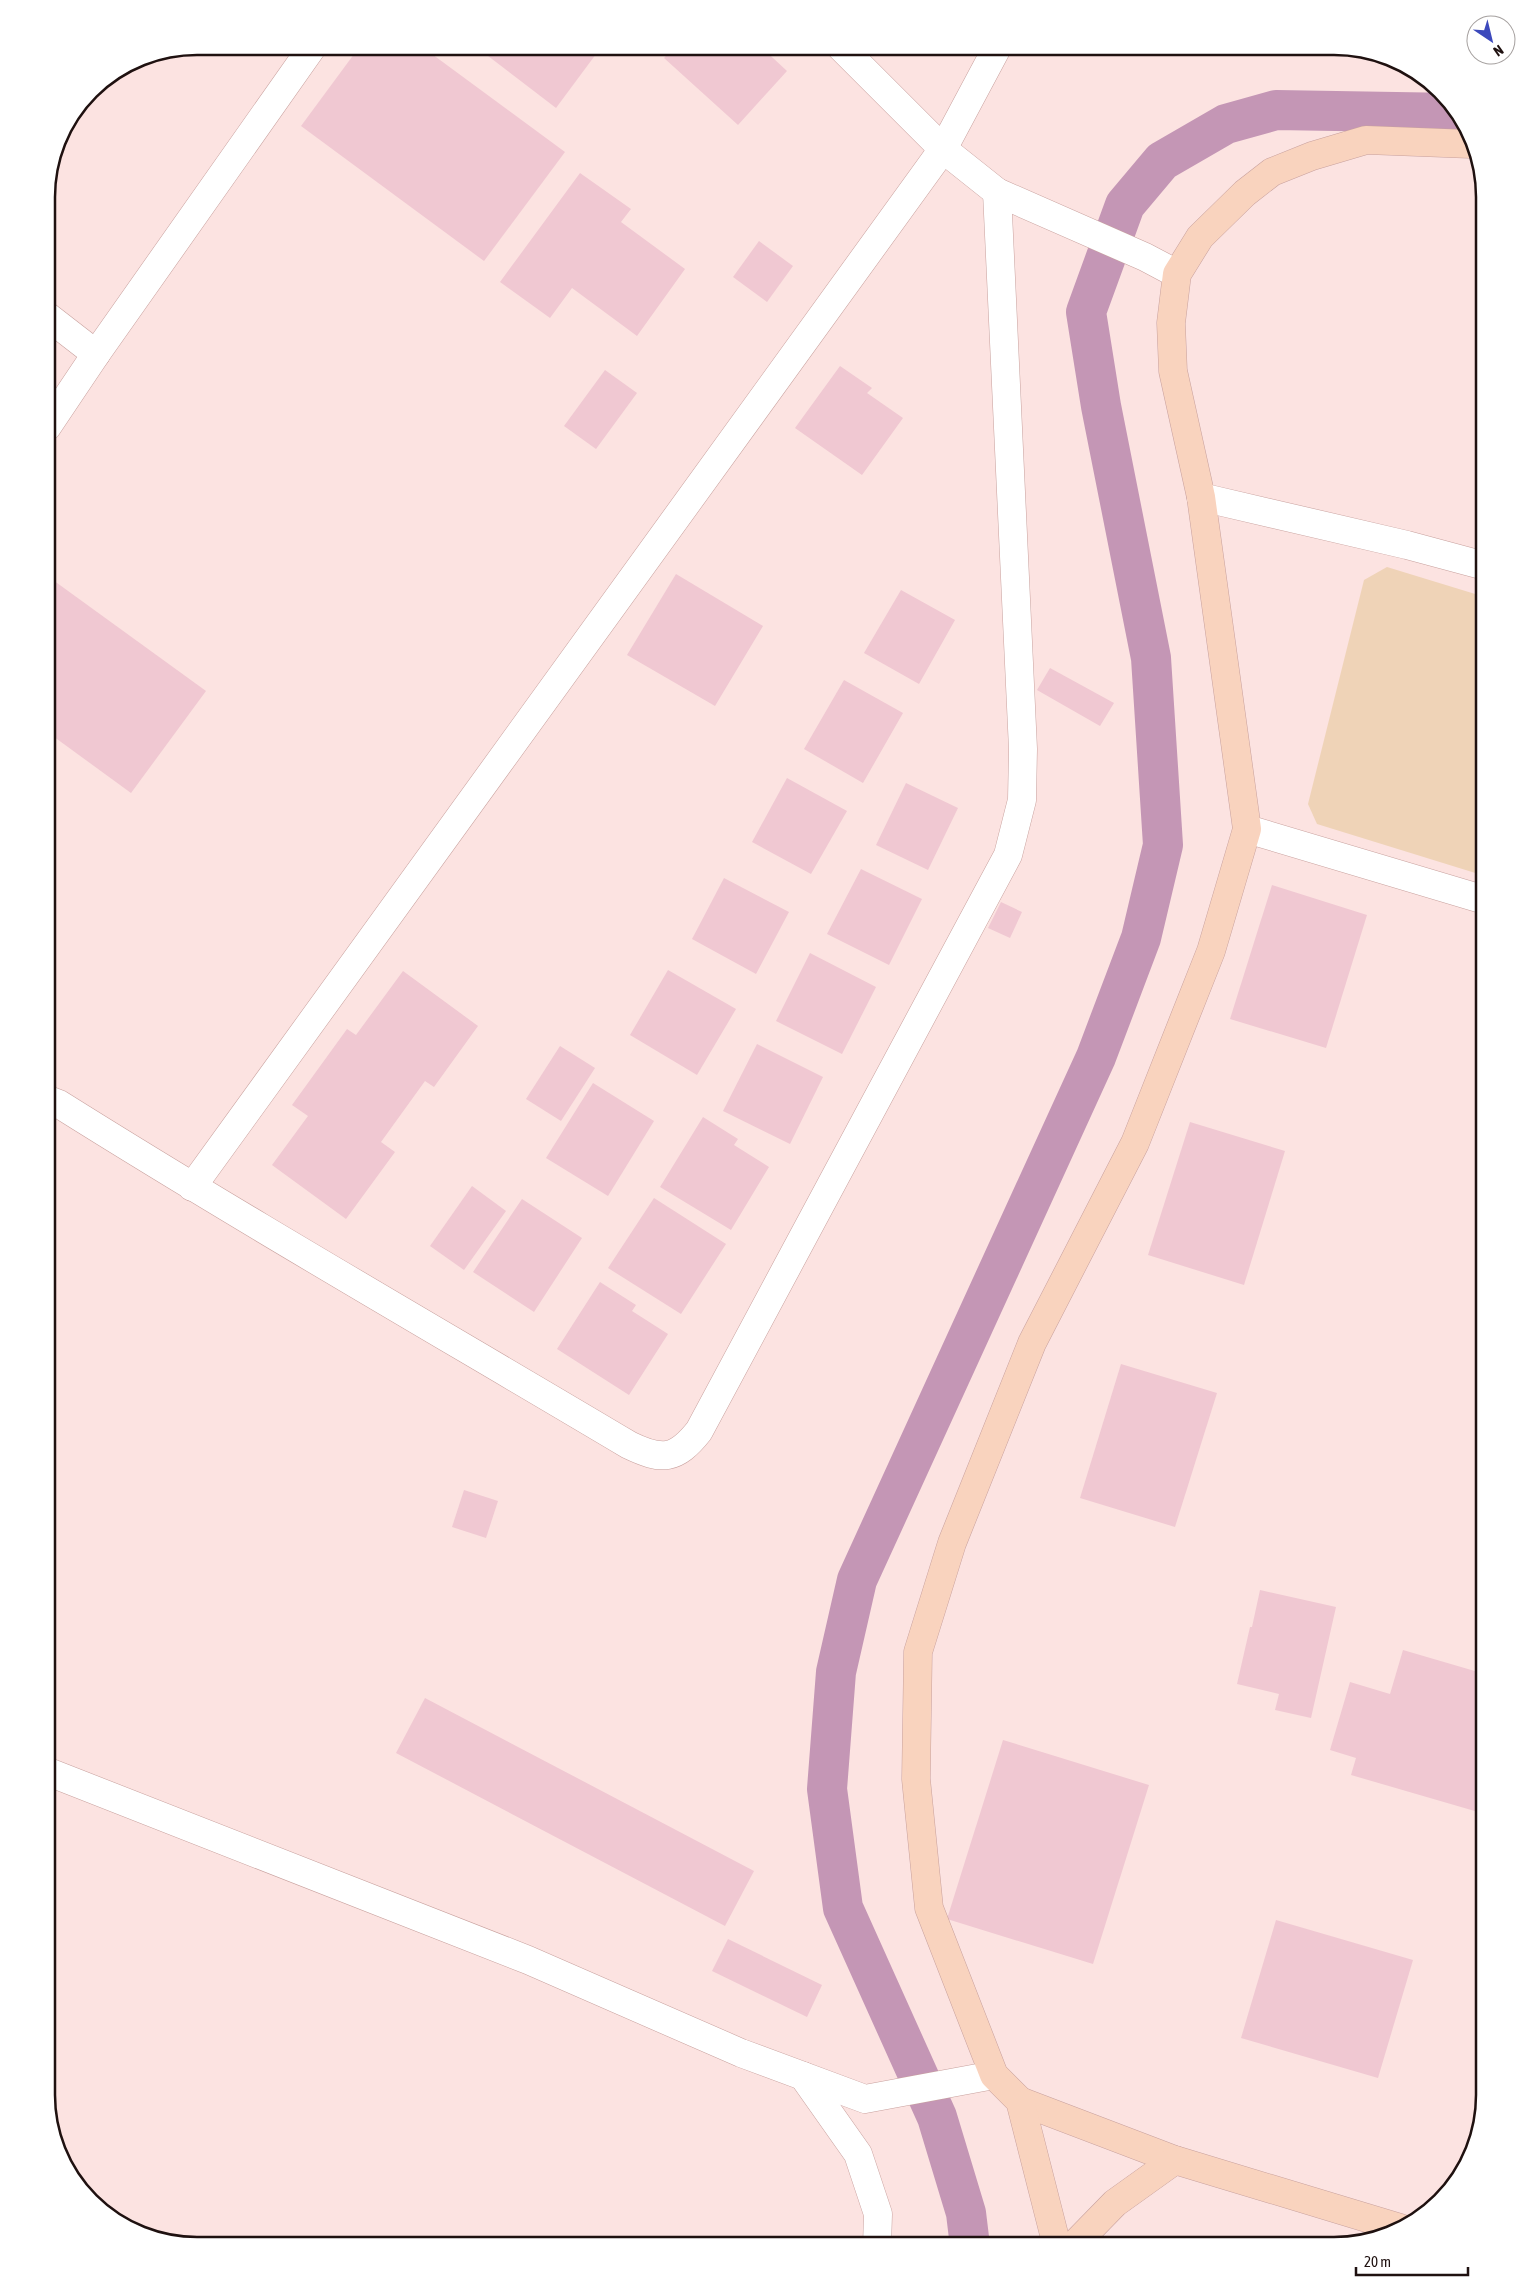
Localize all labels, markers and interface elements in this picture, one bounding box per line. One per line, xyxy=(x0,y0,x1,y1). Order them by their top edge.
north arrow xyxy=(1466,15,1516,65)
text: N xyxy=(1490,42,1506,60)
scale bar xyxy=(1356,2244,1468,2276)
text: 20 m xyxy=(1364,2253,1391,2270)

